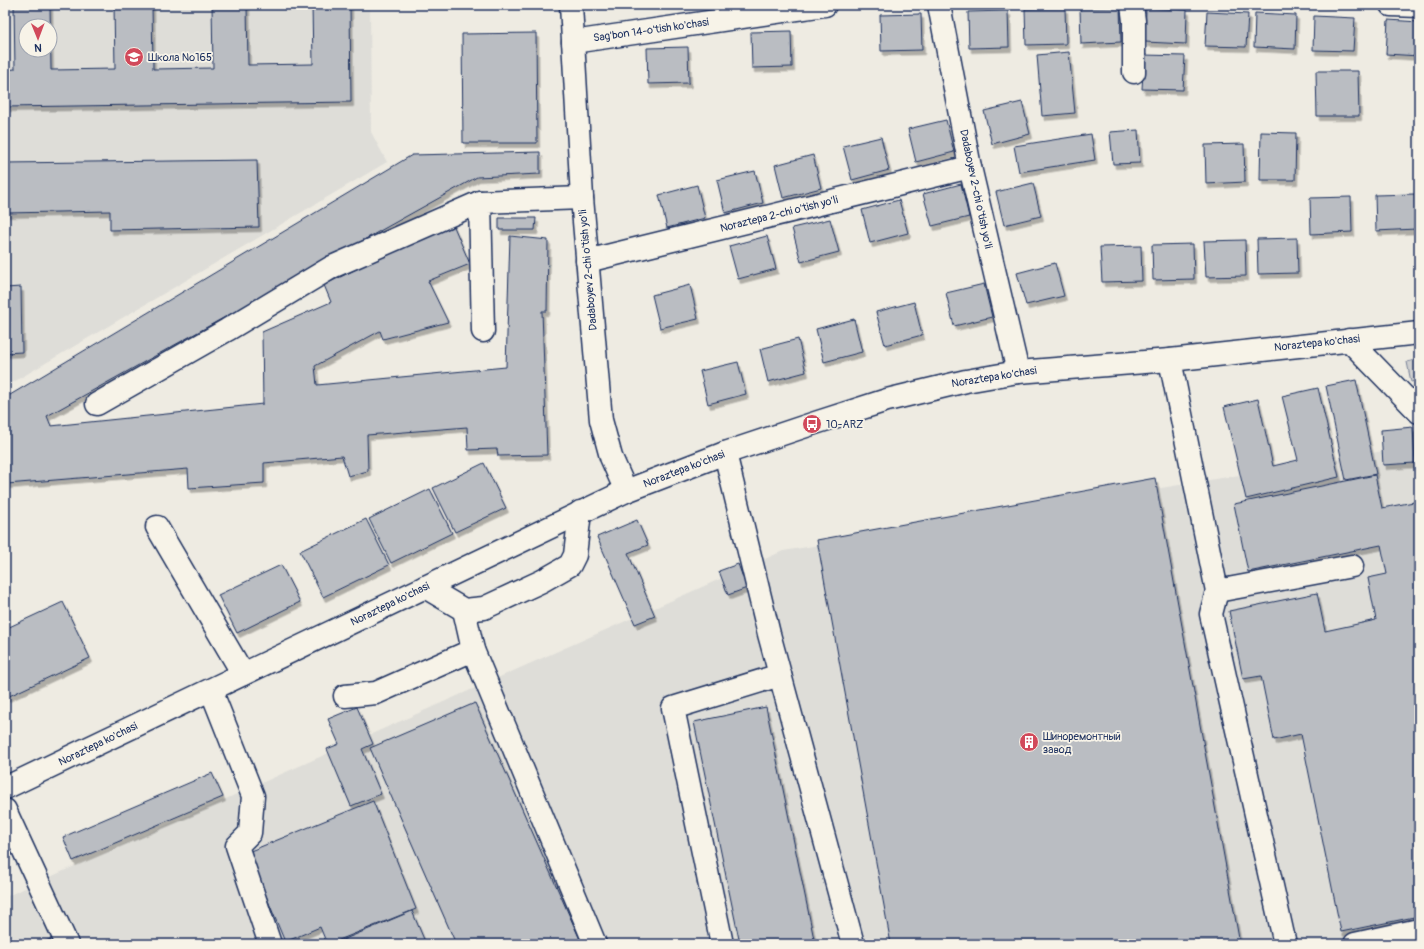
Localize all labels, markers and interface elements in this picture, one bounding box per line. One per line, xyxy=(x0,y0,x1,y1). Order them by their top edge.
street label: Sag'bon 14-o'tish ko'chasi xyxy=(592,15,710,45)
north arrow xyxy=(18,18,58,58)
text: N xyxy=(34,41,42,54)
school or university icon: Школа №165 xyxy=(123,46,145,68)
place label: Школа №165 xyxy=(148,51,212,64)
street label: Dadaboyev 2-chi o'tish yo'li xyxy=(957,128,995,250)
street label: Noraztepa 2-chi o'tish yo'li xyxy=(719,193,839,235)
street label: Dadaboyev 2-chi o'tish yo'li xyxy=(576,209,600,331)
street label: Noraztepa ko'chasi xyxy=(1274,332,1361,354)
street label: Noraztepa ko'chasi xyxy=(950,364,1038,390)
bus stop icon: 10-ARZ xyxy=(801,413,823,435)
place label: 10-ARZ xyxy=(826,418,864,431)
street label: Noraztepa ko'chasi xyxy=(641,447,727,490)
street label: Noraztepa ko'chasi xyxy=(348,579,432,629)
street label: Noraztepa ko'chasi xyxy=(56,719,140,769)
place label: Шиноремонтный завод xyxy=(1043,730,1121,756)
building icon: Шиноремонтный завод xyxy=(1018,731,1040,753)

